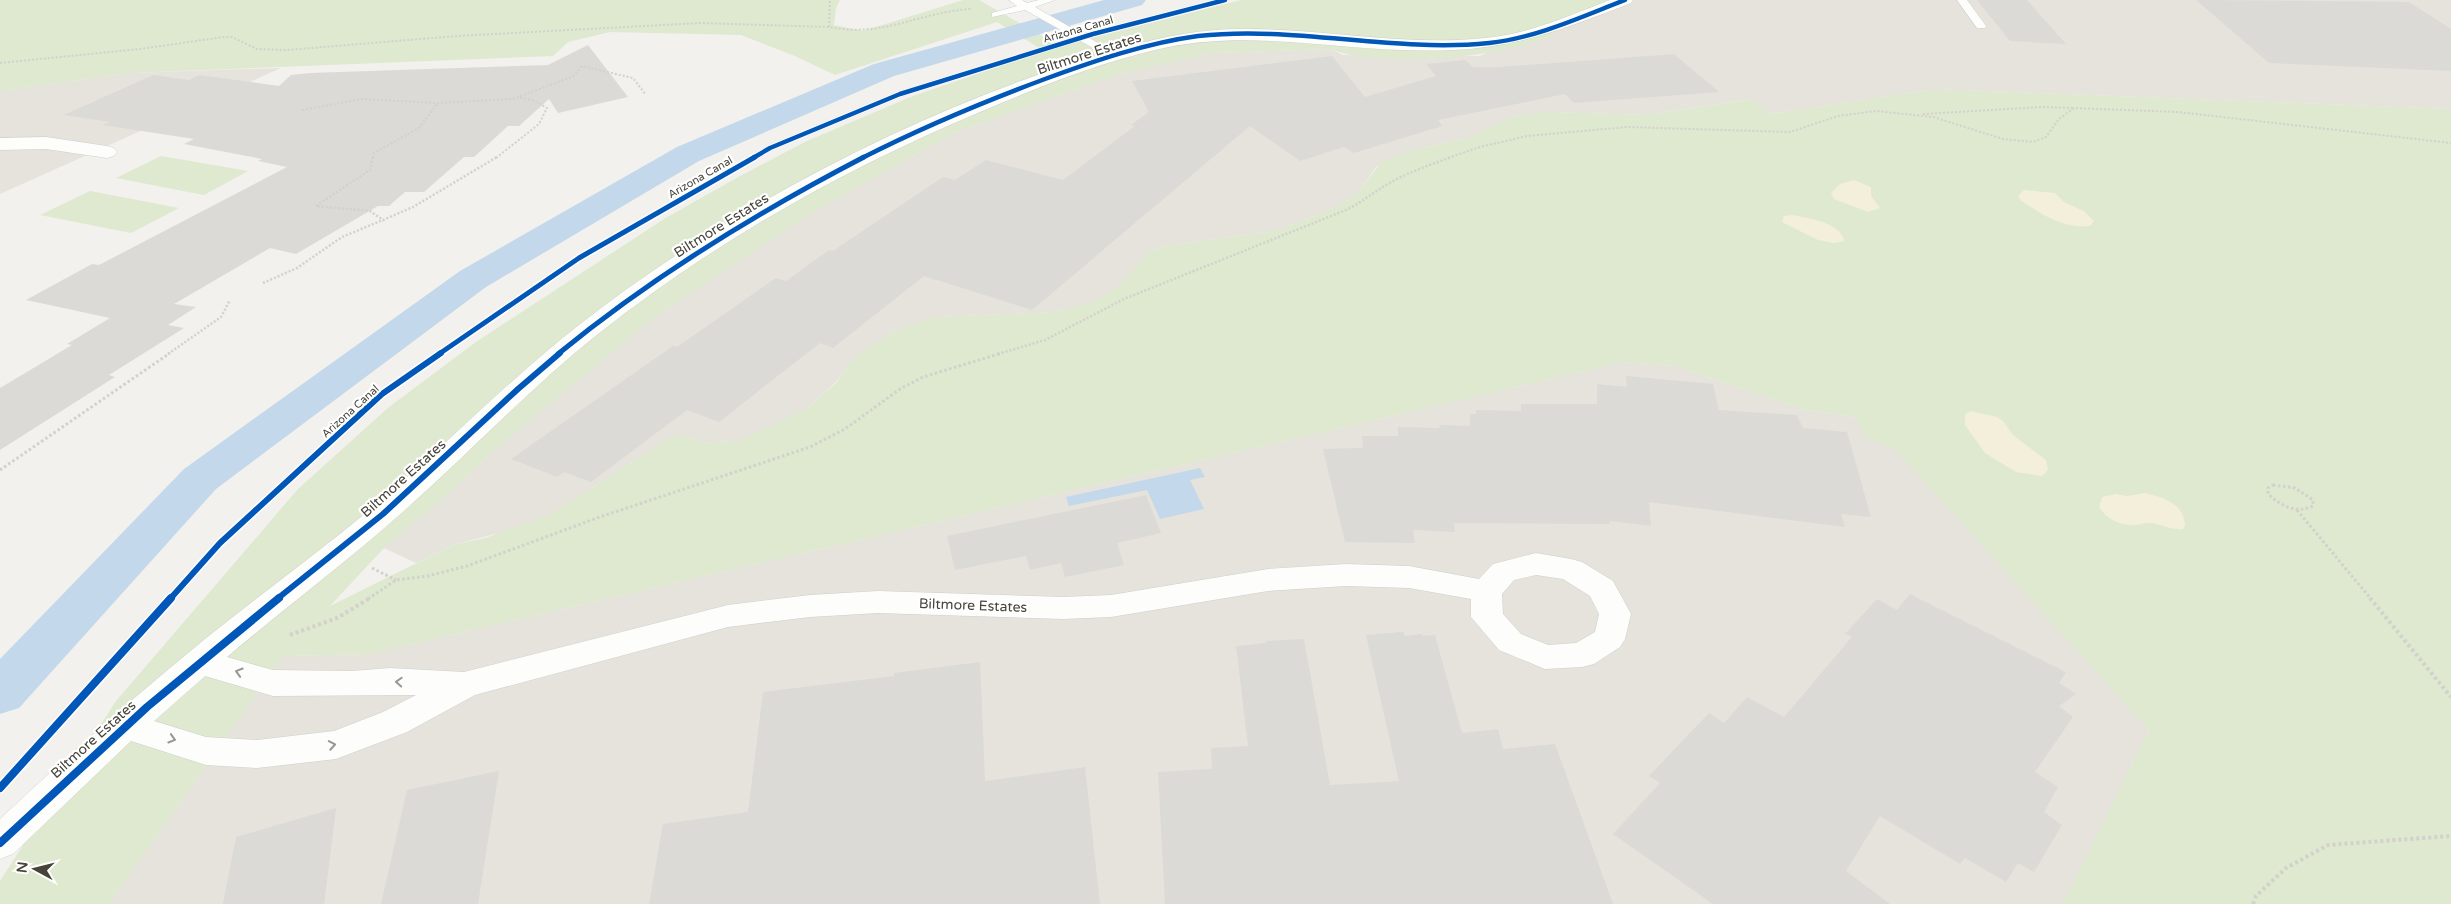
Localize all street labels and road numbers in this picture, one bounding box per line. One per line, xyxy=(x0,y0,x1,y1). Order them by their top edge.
street label: Arizona Canal xyxy=(1042,13,1115,46)
street label: Biltmore Estates xyxy=(1035,29,1144,78)
street label: Arizona Canal xyxy=(666,154,735,201)
street label: Biltmore Estates xyxy=(671,189,772,261)
street label: Arizona Canal xyxy=(319,382,382,440)
street label: Biltmore Estates xyxy=(357,436,450,521)
street label: Biltmore Estates xyxy=(918,595,1028,616)
street label: Biltmore Estates xyxy=(47,697,140,782)

